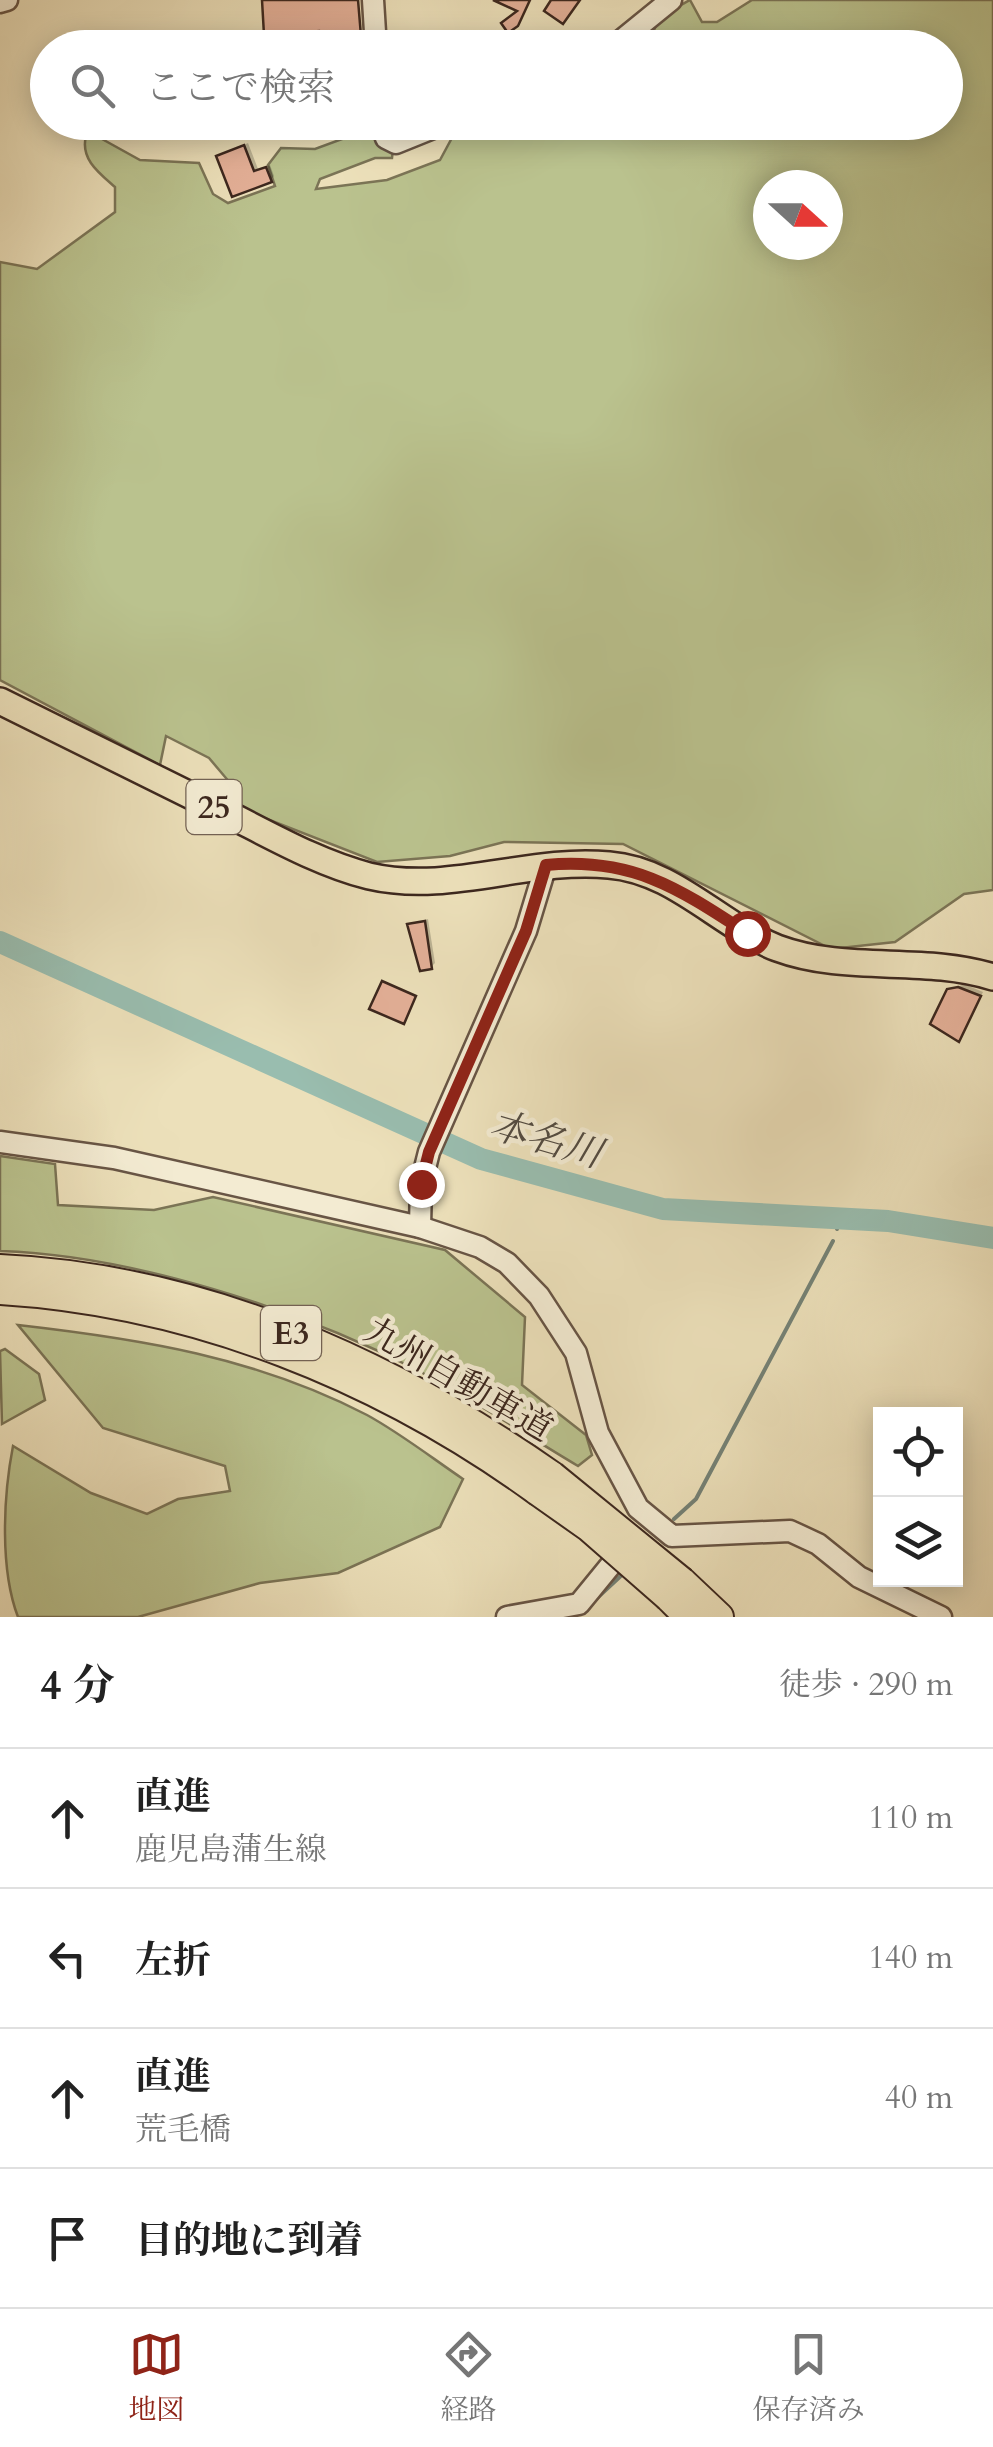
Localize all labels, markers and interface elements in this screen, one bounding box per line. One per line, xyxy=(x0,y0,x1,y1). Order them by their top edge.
search box xyxy=(30,30,963,140)
icon: search xyxy=(65,58,120,113)
text: ここで検索 xyxy=(145,62,335,114)
north arrow xyxy=(753,170,843,260)
road number: 25 xyxy=(186,780,242,834)
route start xyxy=(725,911,771,957)
water label: 本名川 xyxy=(484,1099,612,1182)
route end xyxy=(399,1162,445,1208)
road number: E3 xyxy=(261,1306,321,1360)
street label: 九州自動車道 xyxy=(356,1307,561,1453)
map controls xyxy=(873,1407,963,1587)
button: locate xyxy=(873,1407,963,1497)
button: layers xyxy=(873,1497,963,1587)
text: 4 分 xyxy=(40,1657,115,1714)
text: 徒歩 · 290 m xyxy=(779,1663,953,1707)
text: 直進 xyxy=(135,1771,211,1823)
icon: ahead xyxy=(40,1791,95,1846)
text: 110 m xyxy=(868,1796,953,1840)
text: 鹿児島蒲生線 xyxy=(135,1828,327,1872)
icon: left xyxy=(40,1931,95,1986)
text: 左折 xyxy=(135,1935,211,1987)
text: 140 m xyxy=(868,1936,953,1980)
text: 直進 xyxy=(135,2051,211,2103)
icon: ahead xyxy=(40,2071,95,2126)
text: 40 m xyxy=(885,2076,953,2120)
text: 荒毛橋 xyxy=(135,2108,231,2152)
icon: arrive xyxy=(40,2211,95,2266)
text: 目的地に到着 xyxy=(135,2215,363,2267)
tab: 地図 xyxy=(128,2327,184,2429)
tab: 経路 xyxy=(440,2327,497,2429)
tab: 保存済み xyxy=(753,2327,865,2429)

